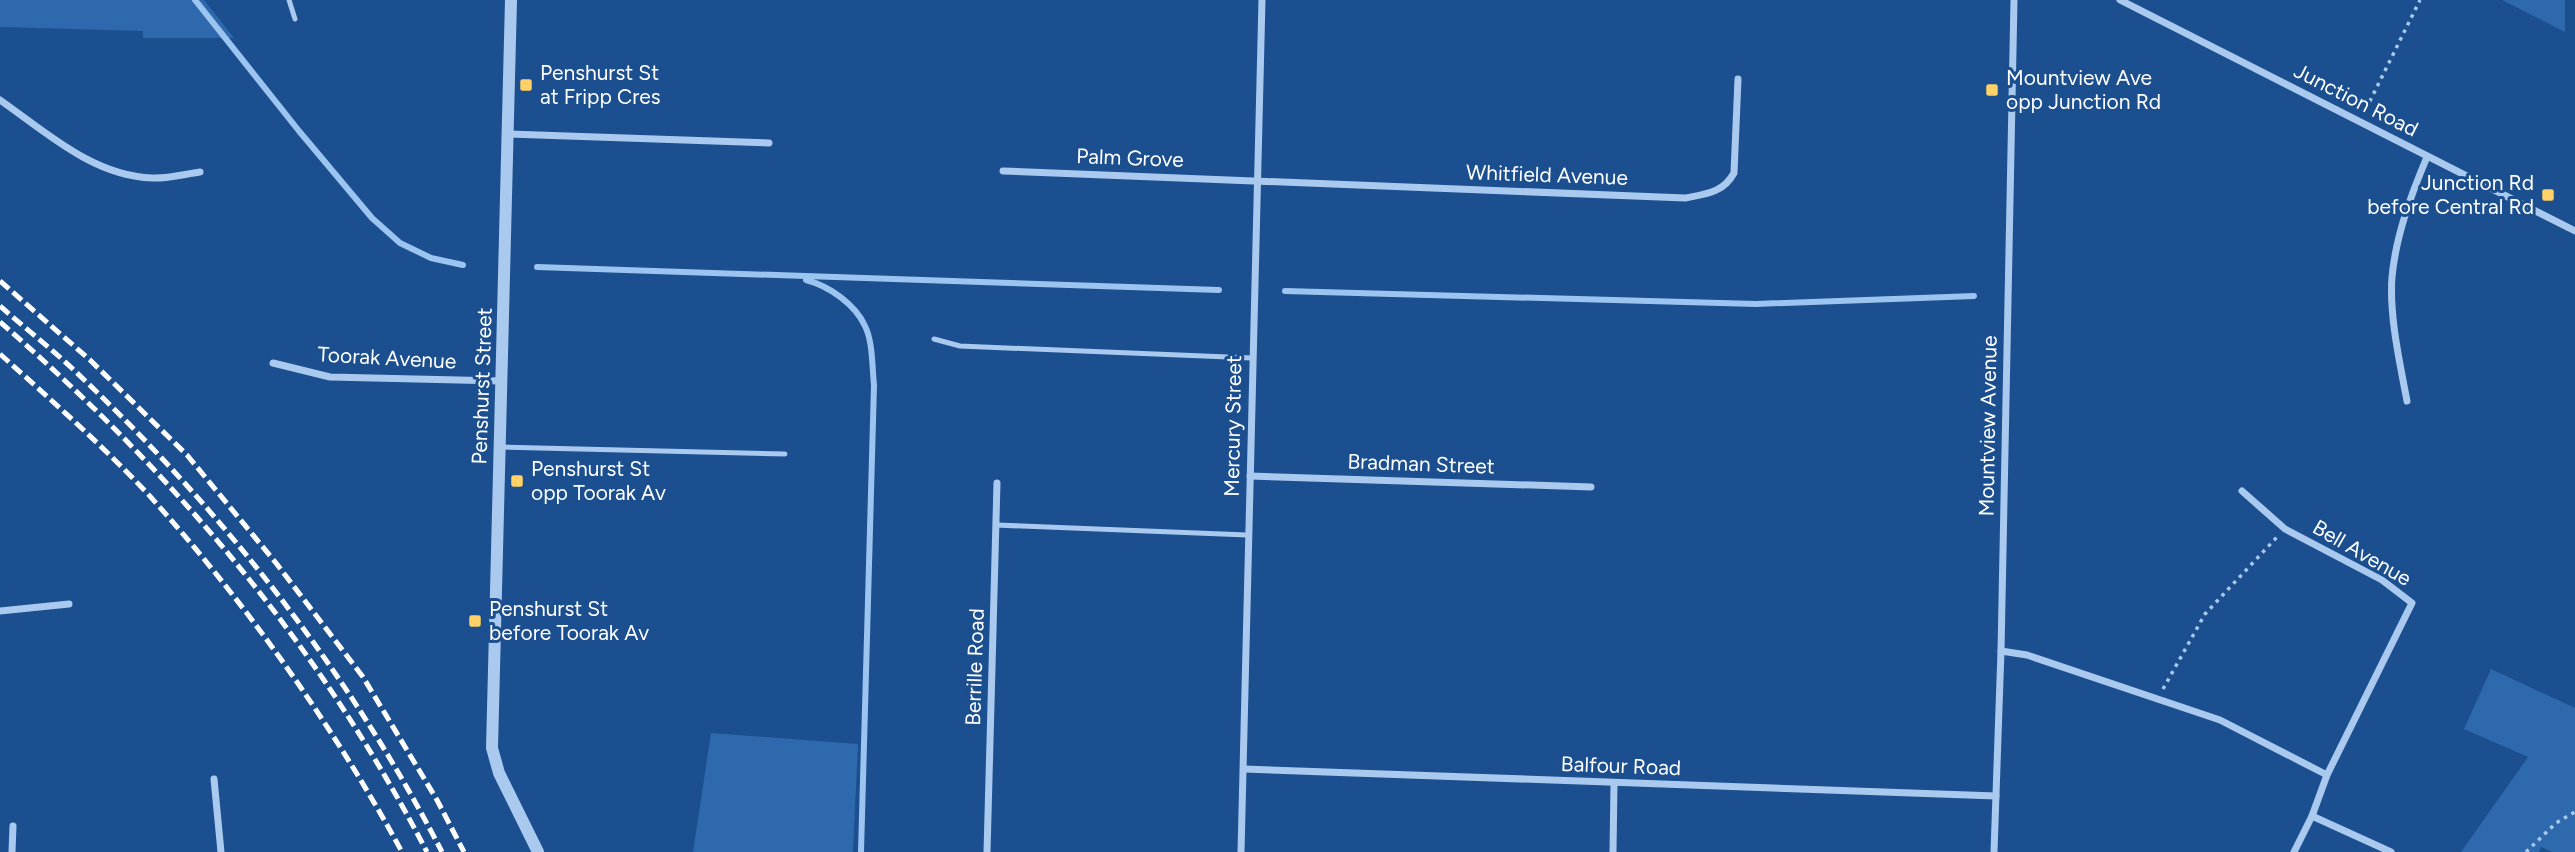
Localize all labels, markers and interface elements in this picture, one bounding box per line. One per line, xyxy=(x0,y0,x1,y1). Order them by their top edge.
street label: Junction Road xyxy=(2290,58,2422,142)
place label: Penshurst St at Fripp Cres xyxy=(540,60,661,109)
place label: Mountview Ave opp Junction Rd xyxy=(2006,65,2161,114)
marker: Penshurst St at Fripp Cres xyxy=(518,77,534,93)
marker: Mountview Ave opp Junction Rd xyxy=(1984,82,2000,98)
street label: Palm Grove xyxy=(1076,143,1184,172)
street label: Whitfield Avenue xyxy=(1466,159,1628,190)
place label: Junction Rd before Central Rd xyxy=(2367,170,2534,219)
marker: Junction Rd before Central Rd xyxy=(2540,187,2556,203)
street label: Penshurst Street xyxy=(466,307,497,465)
street label: Mountview Avenue xyxy=(1973,335,2002,517)
street label: Toorak Avenue xyxy=(317,341,457,374)
street label: Mercury Street xyxy=(1219,355,1246,497)
street label: Bradman Street xyxy=(1347,448,1495,479)
place label: Penshurst St opp Toorak Av xyxy=(531,456,666,505)
marker: Penshurst St opp Toorak Av xyxy=(509,473,525,489)
street label: Bell Avenue xyxy=(2308,514,2416,591)
place label: Penshurst St before Toorak Av xyxy=(489,596,649,645)
street label: Berrille Road xyxy=(960,608,989,726)
marker: Penshurst St before Toorak Av xyxy=(467,613,483,629)
street label: Balfour Road xyxy=(1560,751,1682,780)

